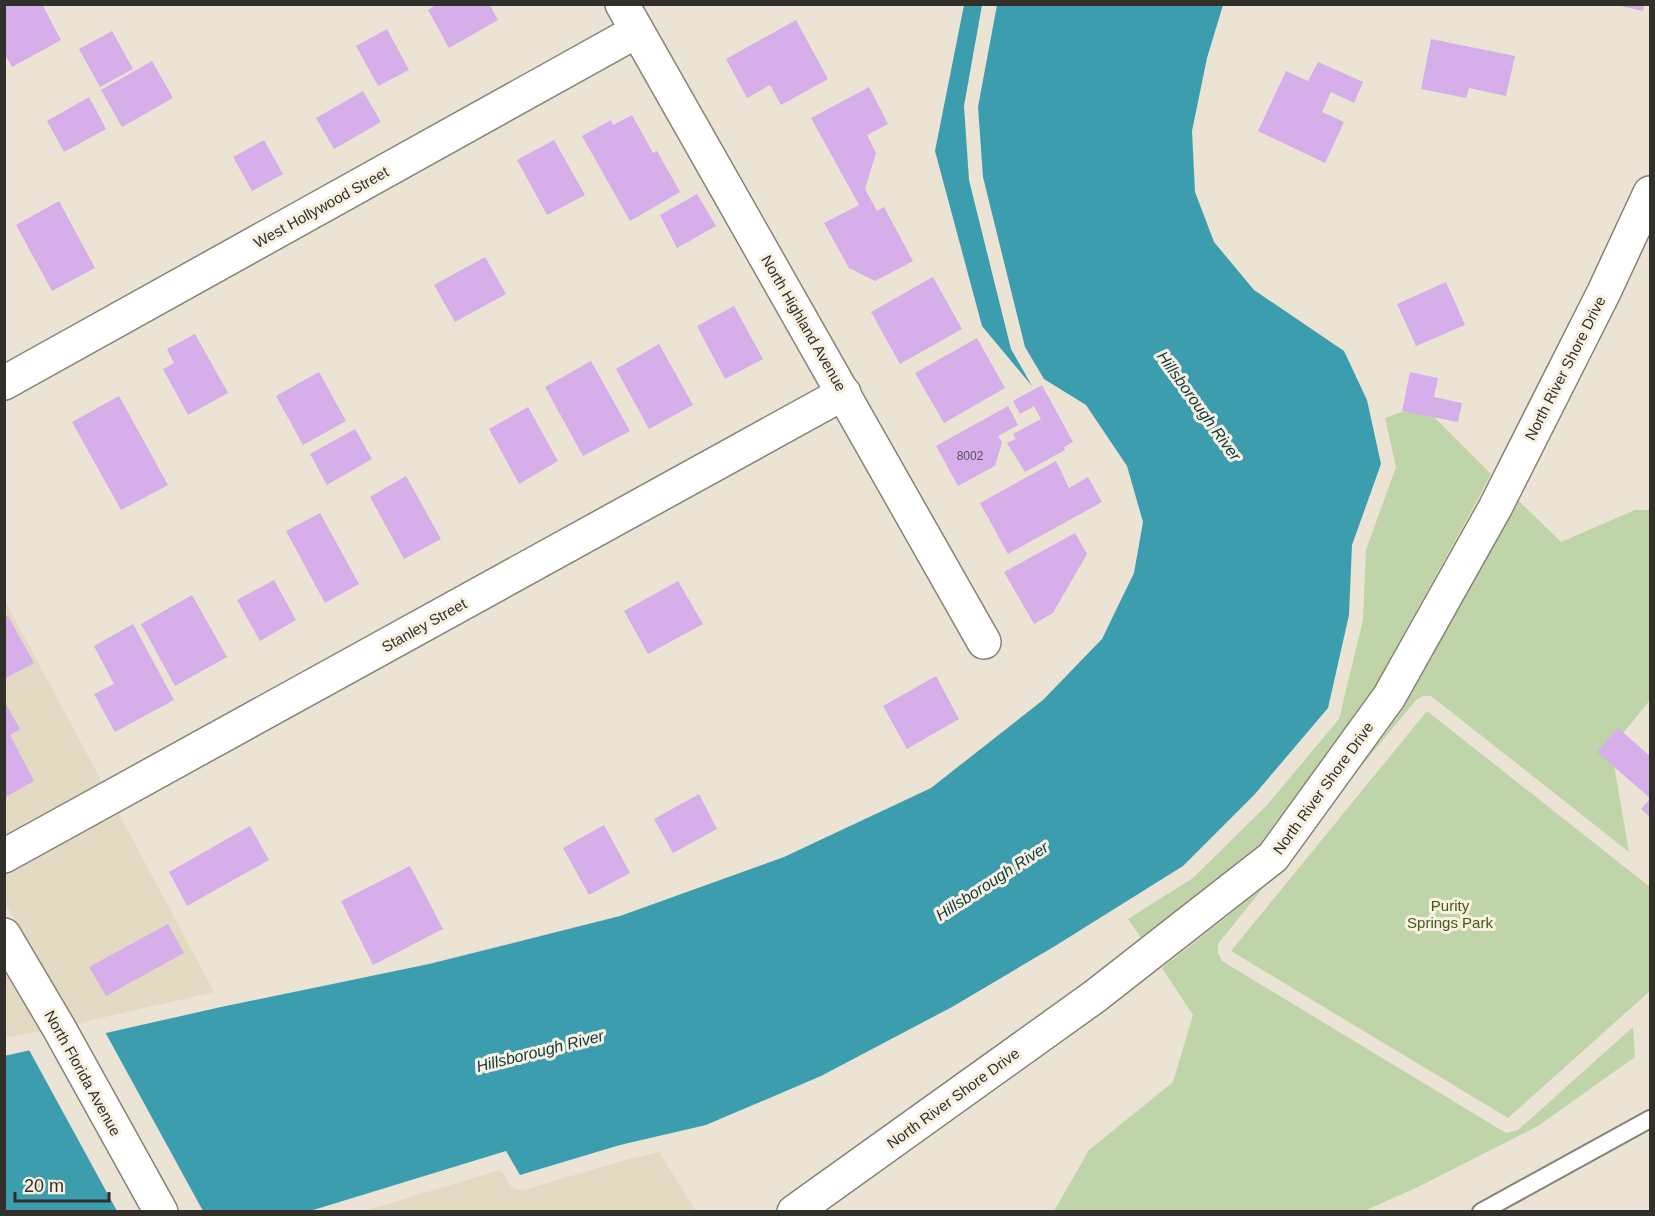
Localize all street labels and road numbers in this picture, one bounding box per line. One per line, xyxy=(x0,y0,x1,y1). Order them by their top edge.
street label: West Hollywood Street xyxy=(251,162,392,251)
street label: North Highland Avenue xyxy=(758,252,850,394)
street label: North River Shore Drive xyxy=(1521,293,1609,443)
street label: Stanley Street xyxy=(379,594,470,655)
street label: North River Shore Drive xyxy=(1269,719,1377,857)
street label: North Florida Avenue xyxy=(41,1007,125,1139)
street label: North River Shore Drive xyxy=(884,1044,1022,1152)

